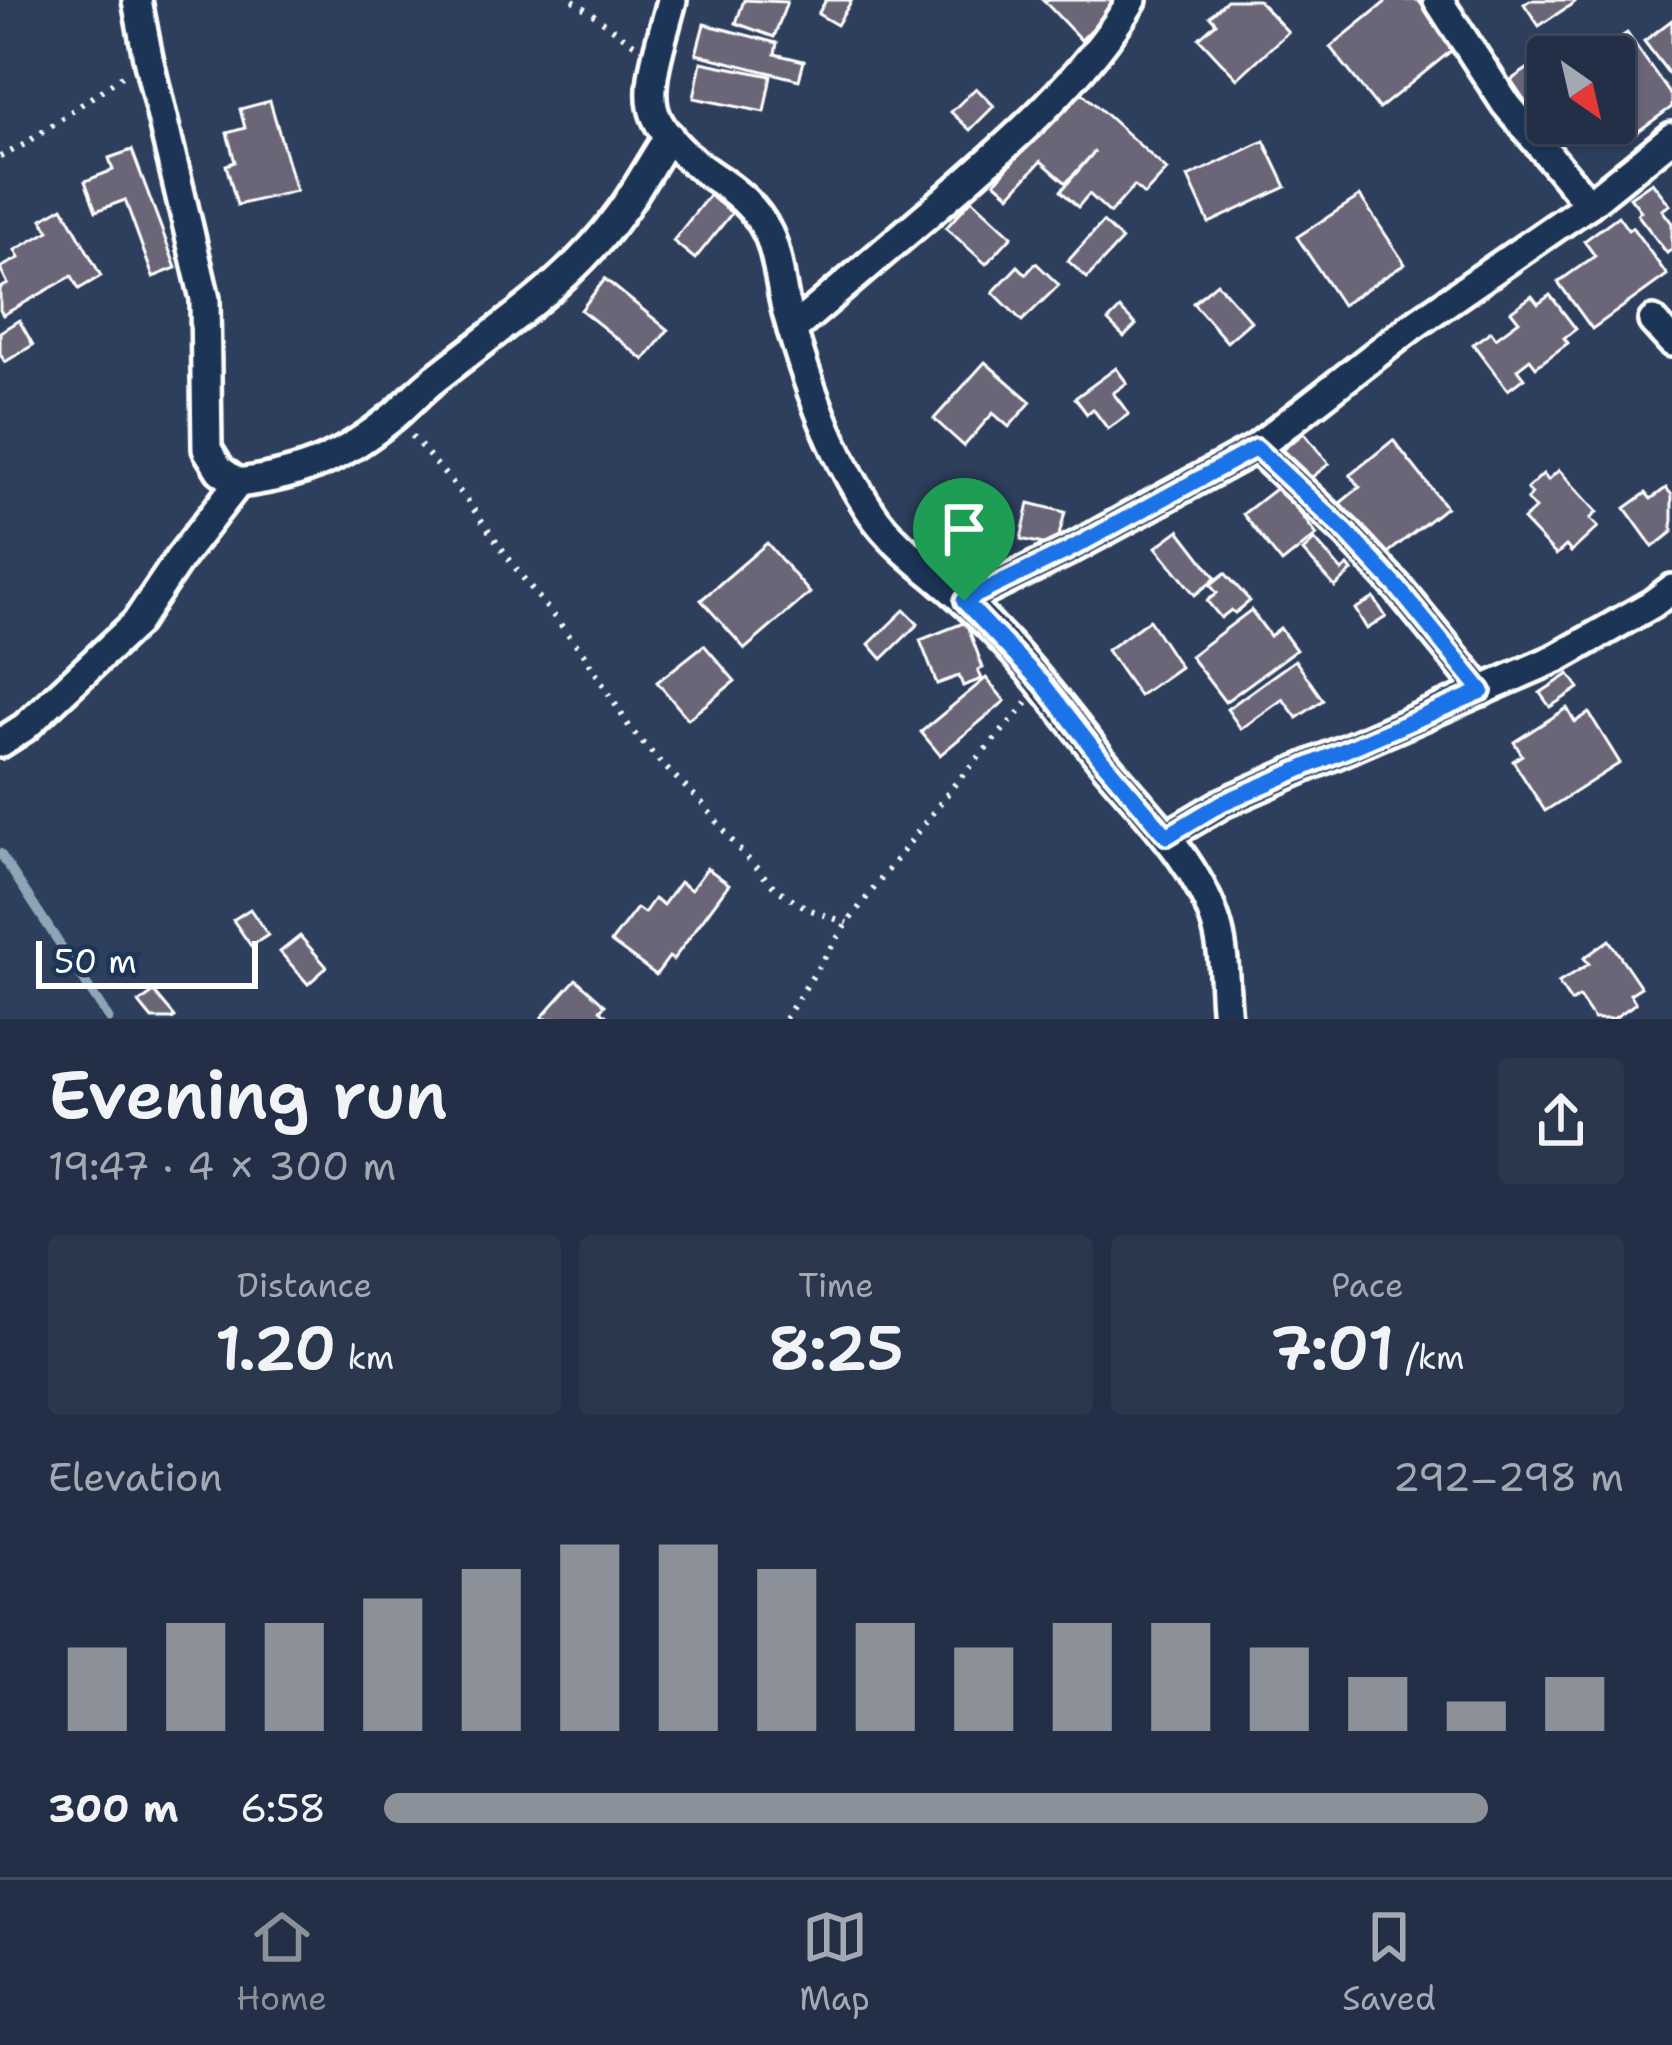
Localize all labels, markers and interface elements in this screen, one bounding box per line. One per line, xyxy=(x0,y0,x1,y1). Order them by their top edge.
north arrow xyxy=(1527,36,1635,144)
map controls xyxy=(1527,36,1635,144)
pin xyxy=(913,478,1015,601)
icon: arrive xyxy=(931,496,997,562)
scale bar xyxy=(36,935,258,988)
text: 50 m xyxy=(54,939,137,984)
text: Evening run xyxy=(48,1051,448,1139)
button: share xyxy=(1498,1058,1624,1184)
text: 19:47 · 4 × 300 m xyxy=(48,1140,396,1192)
text: Distance xyxy=(237,1263,372,1308)
text: Time xyxy=(798,1263,874,1308)
text: Pace xyxy=(1331,1263,1404,1308)
text: 1.20 xyxy=(215,1308,336,1388)
text: 8:25 xyxy=(768,1308,904,1388)
text: 7:01 xyxy=(1270,1308,1394,1388)
text: km xyxy=(336,1335,394,1380)
text: /km xyxy=(1394,1335,1464,1380)
text: Elevation xyxy=(48,1451,223,1503)
text: 292–298 m xyxy=(1393,1451,1624,1503)
text: 300 m xyxy=(48,1782,179,1834)
text: 6:58 xyxy=(240,1782,326,1834)
tab: Home xyxy=(236,1904,327,2021)
tab: Map xyxy=(799,1904,870,2021)
tab: Saved xyxy=(1342,1904,1436,2021)

